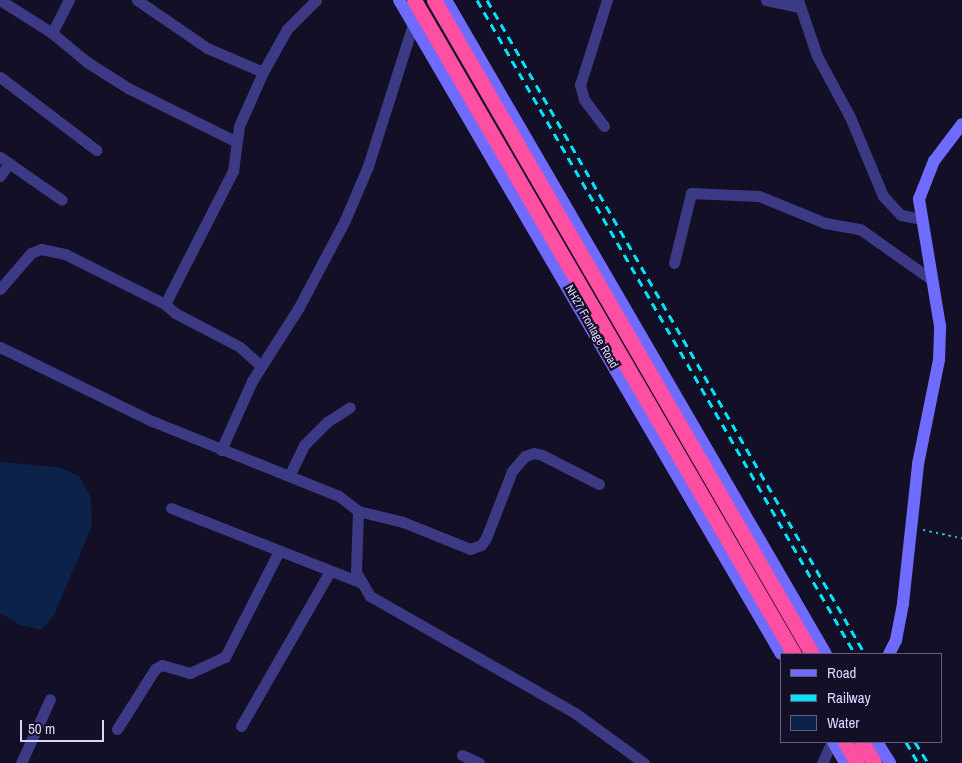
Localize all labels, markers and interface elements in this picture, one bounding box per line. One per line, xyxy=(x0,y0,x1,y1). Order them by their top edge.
street label: NH27 Frontage Road xyxy=(561,283,621,371)
legend xyxy=(780,653,942,743)
text: Road xyxy=(827,662,856,683)
text: Railway xyxy=(827,687,871,708)
scale bar xyxy=(22,710,106,742)
text: Water xyxy=(827,712,859,733)
text: 50 m xyxy=(28,718,55,739)

